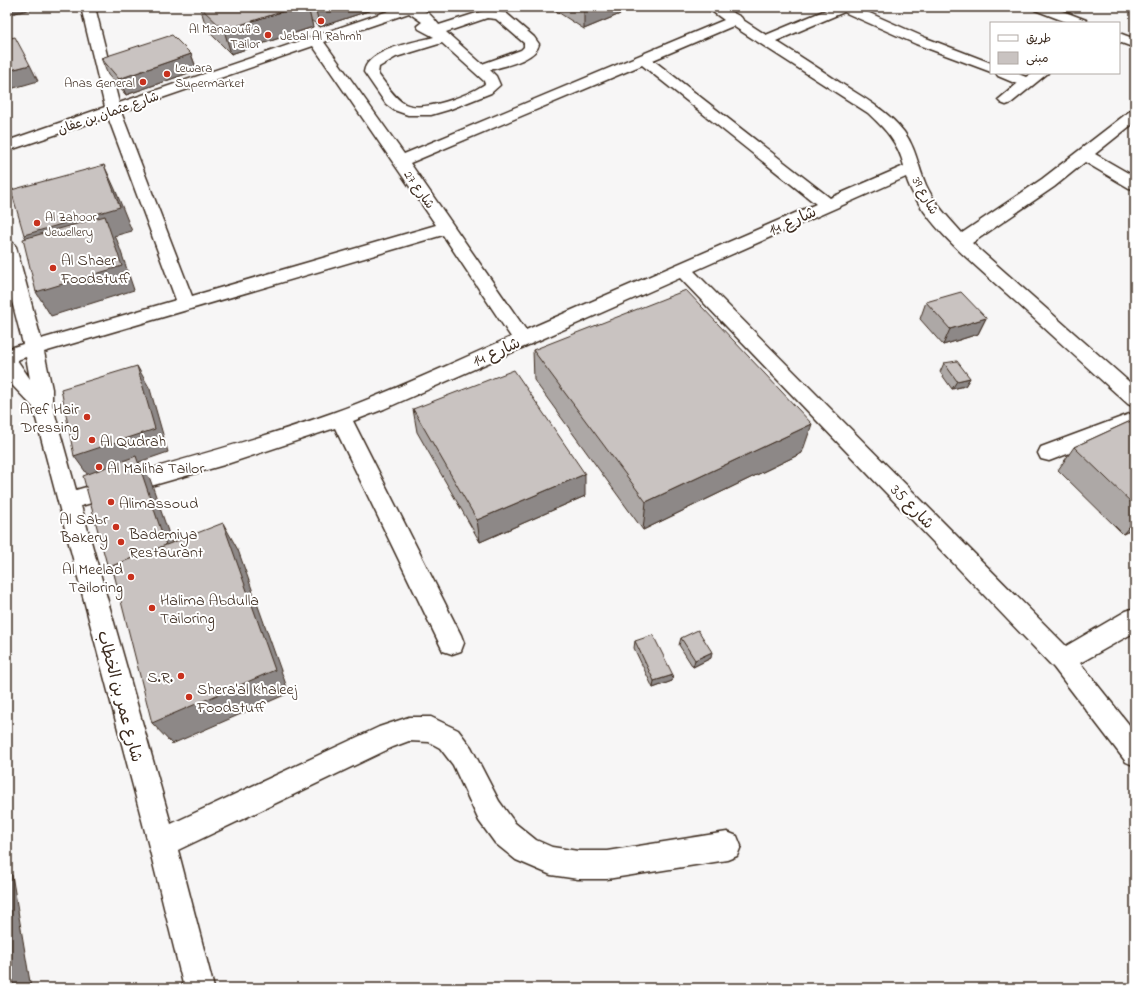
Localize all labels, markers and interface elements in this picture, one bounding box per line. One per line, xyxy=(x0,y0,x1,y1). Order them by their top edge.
marker: Jebal Al Rahmh xyxy=(316,16,326,26)
place label: Al Manaoufia Tailor xyxy=(189,20,261,54)
legend xyxy=(990,22,1120,74)
place label: Jebal Al Rahmh xyxy=(280,27,362,46)
marker: Al Manaoufia Tailor xyxy=(263,30,273,40)
text: طريق xyxy=(1026,30,1051,48)
text: مبنى xyxy=(1026,50,1049,68)
place label: Lewara Supermarket xyxy=(175,59,245,93)
marker: Lewara Supermarket xyxy=(162,69,172,79)
place label: Anas General xyxy=(64,74,135,93)
marker: Anas General xyxy=(138,77,148,87)
street label: شارع عثمان بن عفان xyxy=(55,87,162,140)
street label: شارع 27 xyxy=(399,167,439,213)
street label: شارع 39 xyxy=(907,173,943,218)
street label: شارع 14 xyxy=(765,201,821,243)
place label: Al Zahoor Jewellery xyxy=(45,208,98,243)
marker: Al Zahoor Jewellery xyxy=(32,218,42,228)
place label: Al Shaer Foodstuff xyxy=(60,249,130,291)
marker: Al Shaer Foodstuff xyxy=(48,263,58,273)
street label: شارع 14 xyxy=(469,332,525,374)
place label: Aref Hair Dressing xyxy=(20,398,79,440)
marker: Aref Hair Dressing xyxy=(82,412,92,422)
place label: Al Qudrah xyxy=(100,430,166,454)
marker: Al Qudrah xyxy=(87,435,97,445)
place label: Al Maliha Tailor xyxy=(107,457,204,481)
marker: Al Maliha Tailor xyxy=(94,462,104,472)
street label: شارع 35 xyxy=(884,479,939,535)
place label: Alimassoud xyxy=(119,492,198,516)
marker: Alimassoud xyxy=(106,497,116,507)
place label: Al Sabr Bakery xyxy=(59,508,108,550)
marker: Al Sabr Bakery xyxy=(111,522,121,532)
place label: Bademiya Restaurant xyxy=(128,523,204,565)
marker: Bademiya Restaurant xyxy=(116,537,126,547)
place label: Al Meelad Tailoring xyxy=(62,558,123,600)
marker: Al Meelad Tailoring xyxy=(126,572,136,582)
place label: Halima Abdulla Tailoring xyxy=(160,589,259,631)
marker: Halima Abdulla Tailoring xyxy=(147,603,157,613)
street label: شارع عمر بن الخطاب xyxy=(90,628,148,765)
place label: S.R. xyxy=(147,666,173,690)
marker: S.R. xyxy=(176,671,186,681)
place label: Shera'al Khaleej Foodstuff xyxy=(196,678,298,720)
marker: Shera'al Khaleej Foodstuff xyxy=(184,692,194,702)

